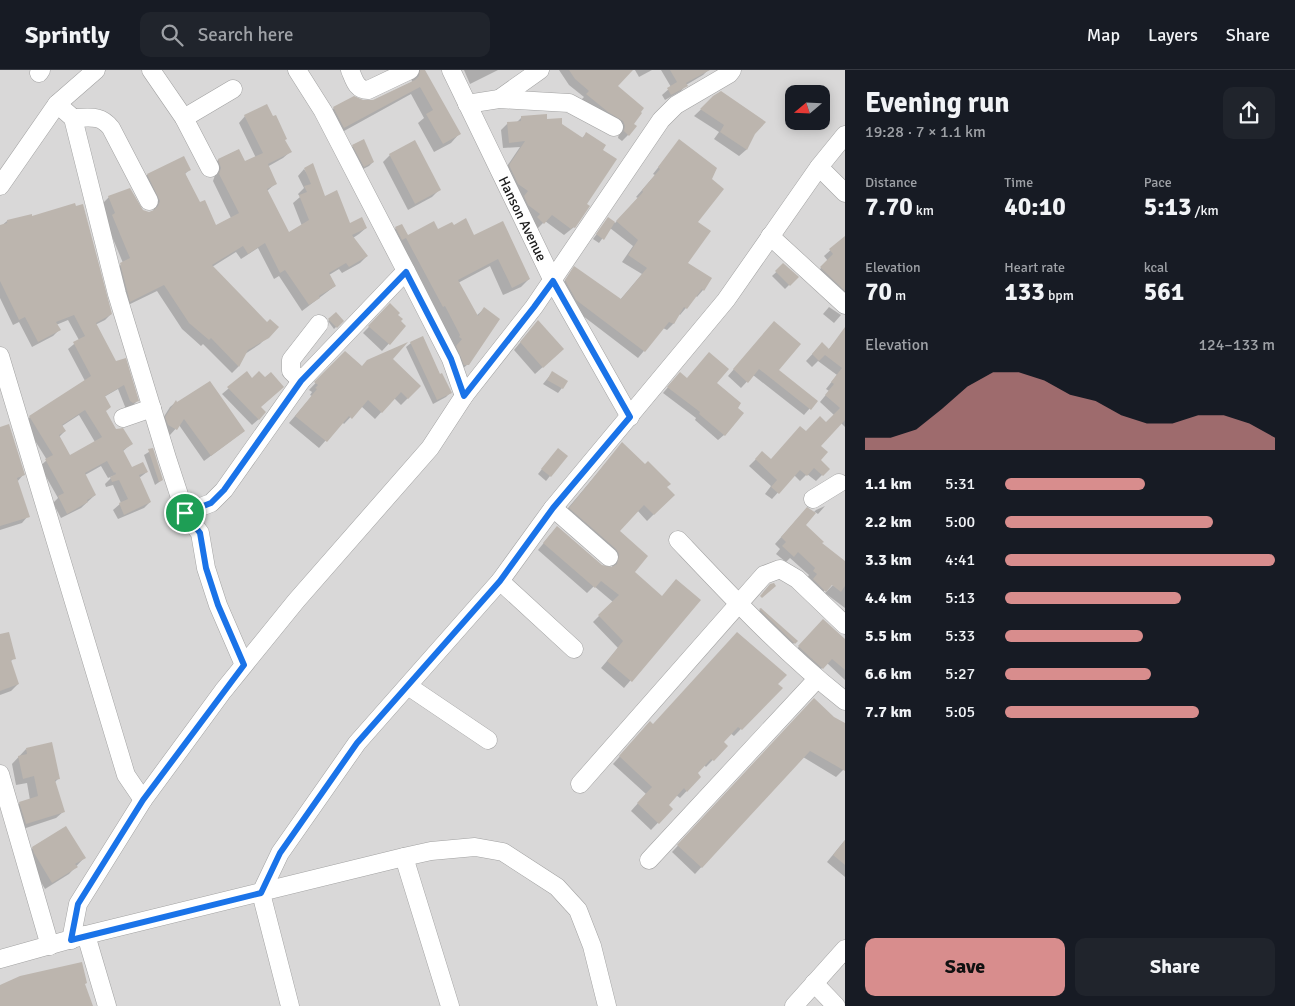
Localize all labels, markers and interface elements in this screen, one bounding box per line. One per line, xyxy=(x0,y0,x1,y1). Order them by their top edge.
search box xyxy=(140,12,490,57)
text: Sprintly xyxy=(25,20,110,50)
icon: search xyxy=(158,21,186,49)
text: Search here xyxy=(198,23,294,47)
text: Map xyxy=(1087,24,1120,46)
text: Layers xyxy=(1148,24,1198,46)
text: Share xyxy=(1226,24,1270,46)
north arrow xyxy=(785,85,830,130)
map controls xyxy=(785,85,830,130)
text: Evening run xyxy=(865,86,1010,120)
button: share xyxy=(1223,87,1275,139)
text: 19:28 · 7 × 1.1 km xyxy=(865,122,986,142)
street label: Hanson Avenue xyxy=(495,173,551,264)
text: Distance xyxy=(865,174,917,191)
text: Time xyxy=(1004,174,1033,191)
text: Pace xyxy=(1144,174,1172,191)
text: 7.70 xyxy=(865,191,913,222)
text: 40:10 xyxy=(1004,191,1066,222)
text: 5:13 xyxy=(1144,191,1192,222)
text: km xyxy=(913,202,934,219)
text: /km xyxy=(1192,202,1219,219)
text: Elevation xyxy=(865,259,921,276)
text: Heart rate xyxy=(1004,259,1065,276)
text: kcal xyxy=(1144,259,1168,276)
text: 70 xyxy=(865,276,892,307)
text: 133 xyxy=(1004,276,1045,307)
text: 561 xyxy=(1144,276,1184,307)
text: m xyxy=(892,287,906,304)
text: bpm xyxy=(1045,287,1074,304)
text: Elevation xyxy=(865,335,929,355)
text: 124–133 m xyxy=(1198,335,1275,355)
text: 1.1 km xyxy=(865,474,912,494)
text: 5:31 xyxy=(945,474,975,494)
pin xyxy=(164,492,206,534)
icon: arrive xyxy=(171,499,199,527)
text: 2.2 km xyxy=(865,512,912,532)
text: 5:00 xyxy=(945,512,975,532)
text: 3.3 km xyxy=(865,550,912,570)
text: 4:41 xyxy=(945,550,975,570)
text: 4.4 km xyxy=(865,588,912,608)
text: 5:13 xyxy=(945,588,975,608)
text: 5.5 km xyxy=(865,626,912,646)
text: 5:33 xyxy=(945,626,975,646)
text: 6.6 km xyxy=(865,664,912,684)
text: 5:27 xyxy=(945,664,975,684)
text: 7.7 km xyxy=(865,702,912,722)
text: 5:05 xyxy=(945,702,975,722)
button: Save xyxy=(865,938,1065,996)
button: Share xyxy=(1075,938,1275,996)

